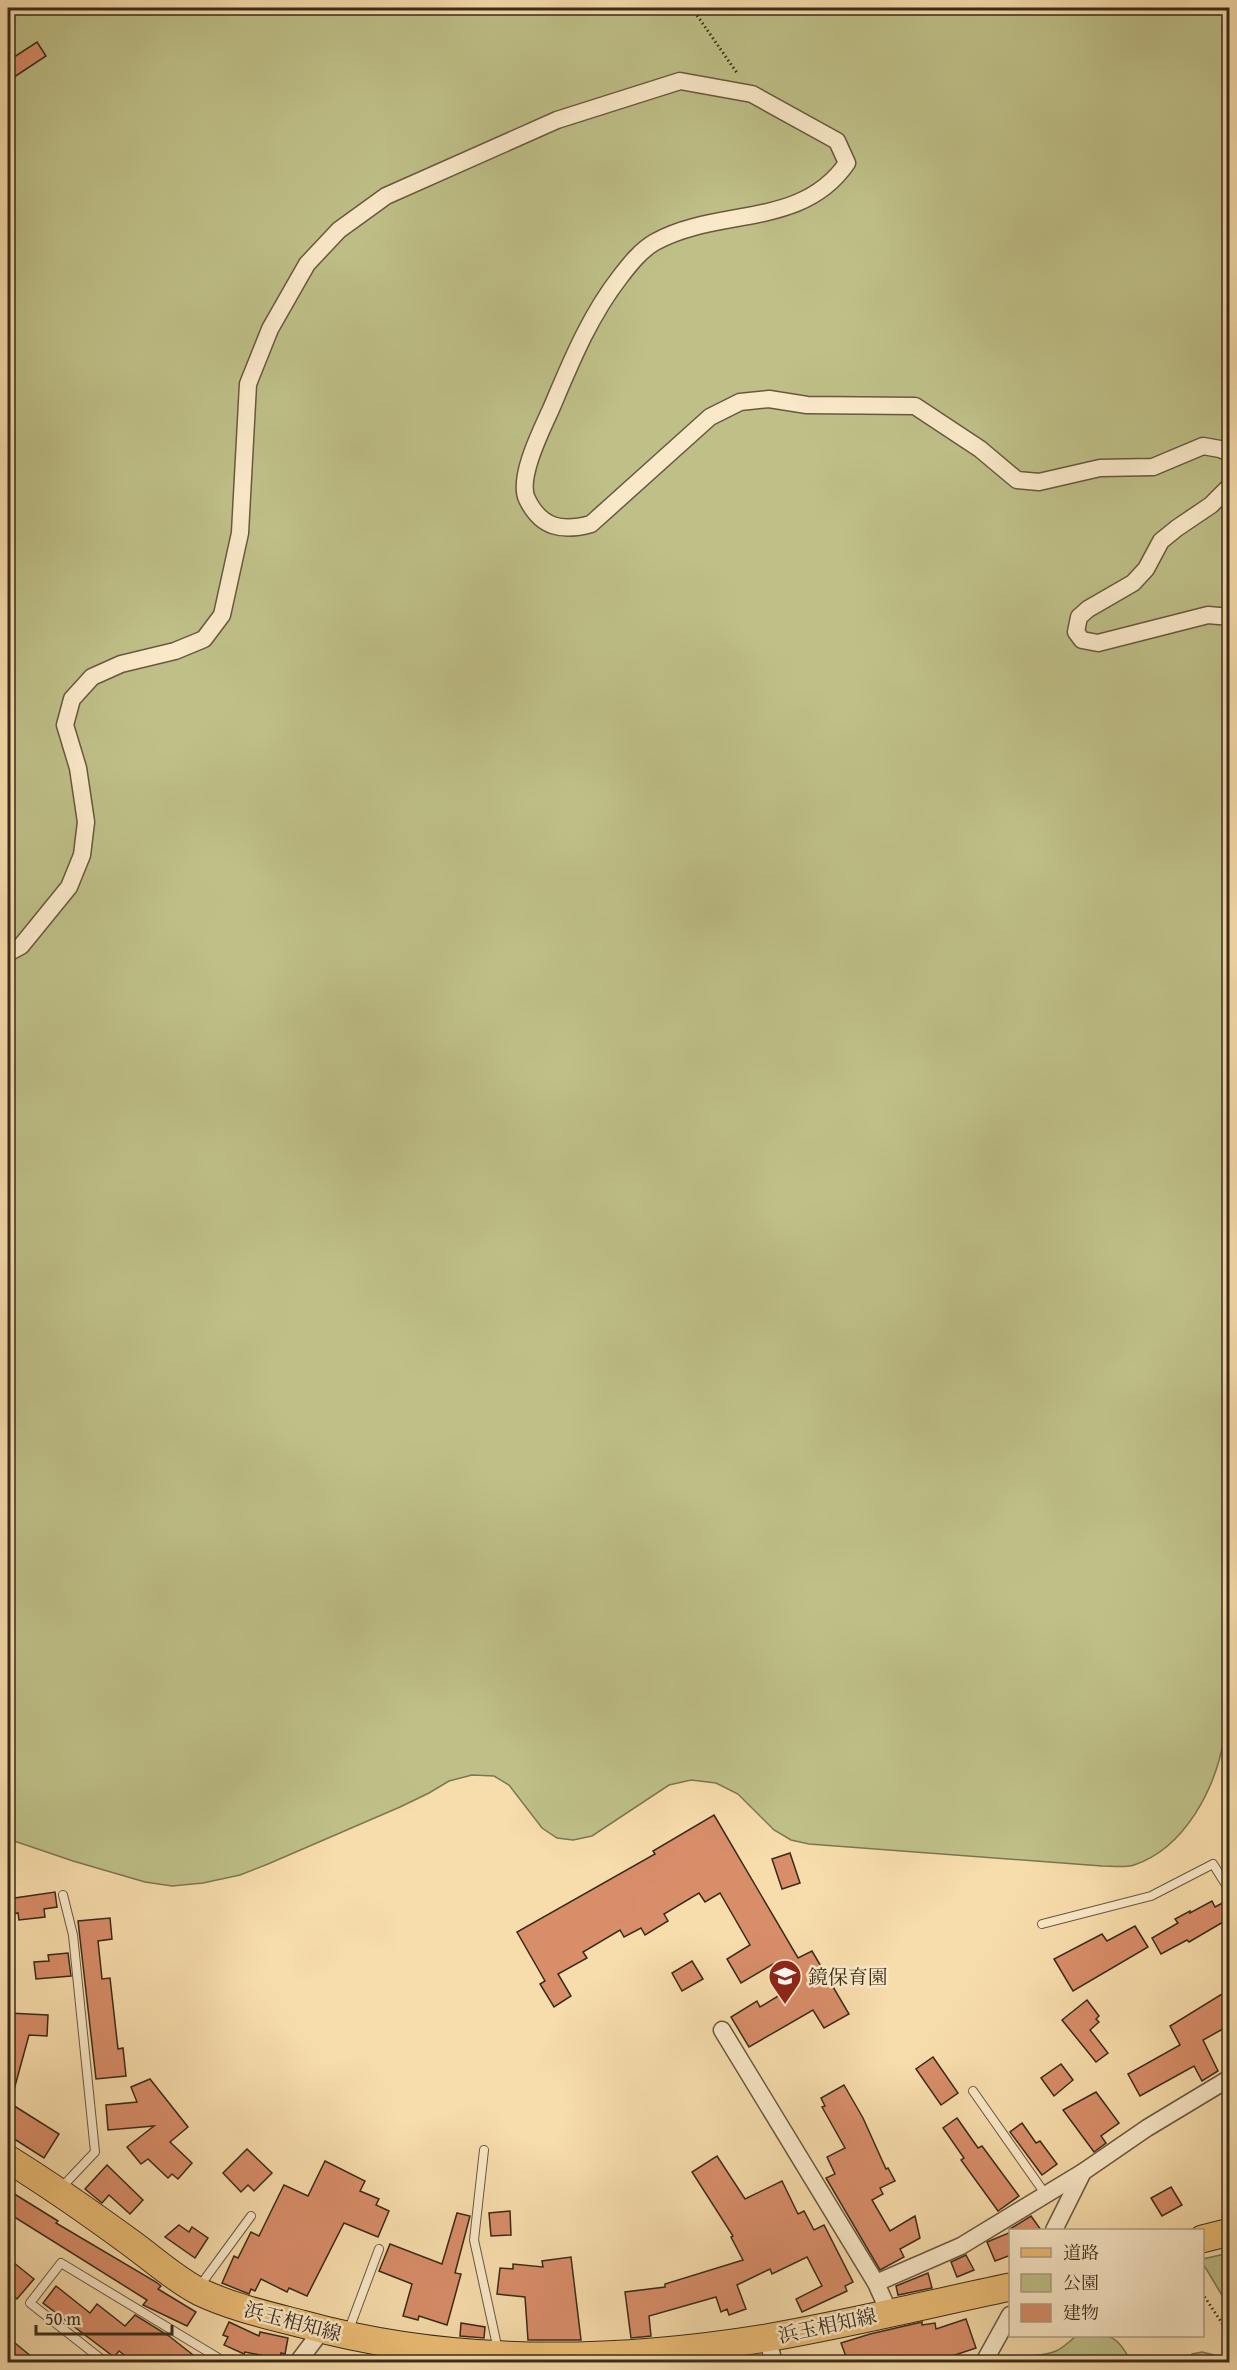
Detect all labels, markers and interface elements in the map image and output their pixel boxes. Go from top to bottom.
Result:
school or university icon: 鏡保育園 [767,1958,803,2005]
place label: 鏡保育園 [808,1962,888,1991]
legend [1009,2229,1204,2337]
text: 道路 [1063,2239,1099,2266]
text: 公園 [1063,2269,1099,2296]
street label: 浜玉相知線 [241,2294,345,2348]
scale bar [36,2298,172,2336]
text: 建物 [1063,2299,1099,2326]
street label: 浜玉相知線 [775,2300,879,2350]
text: 50 m [45,2305,81,2332]

